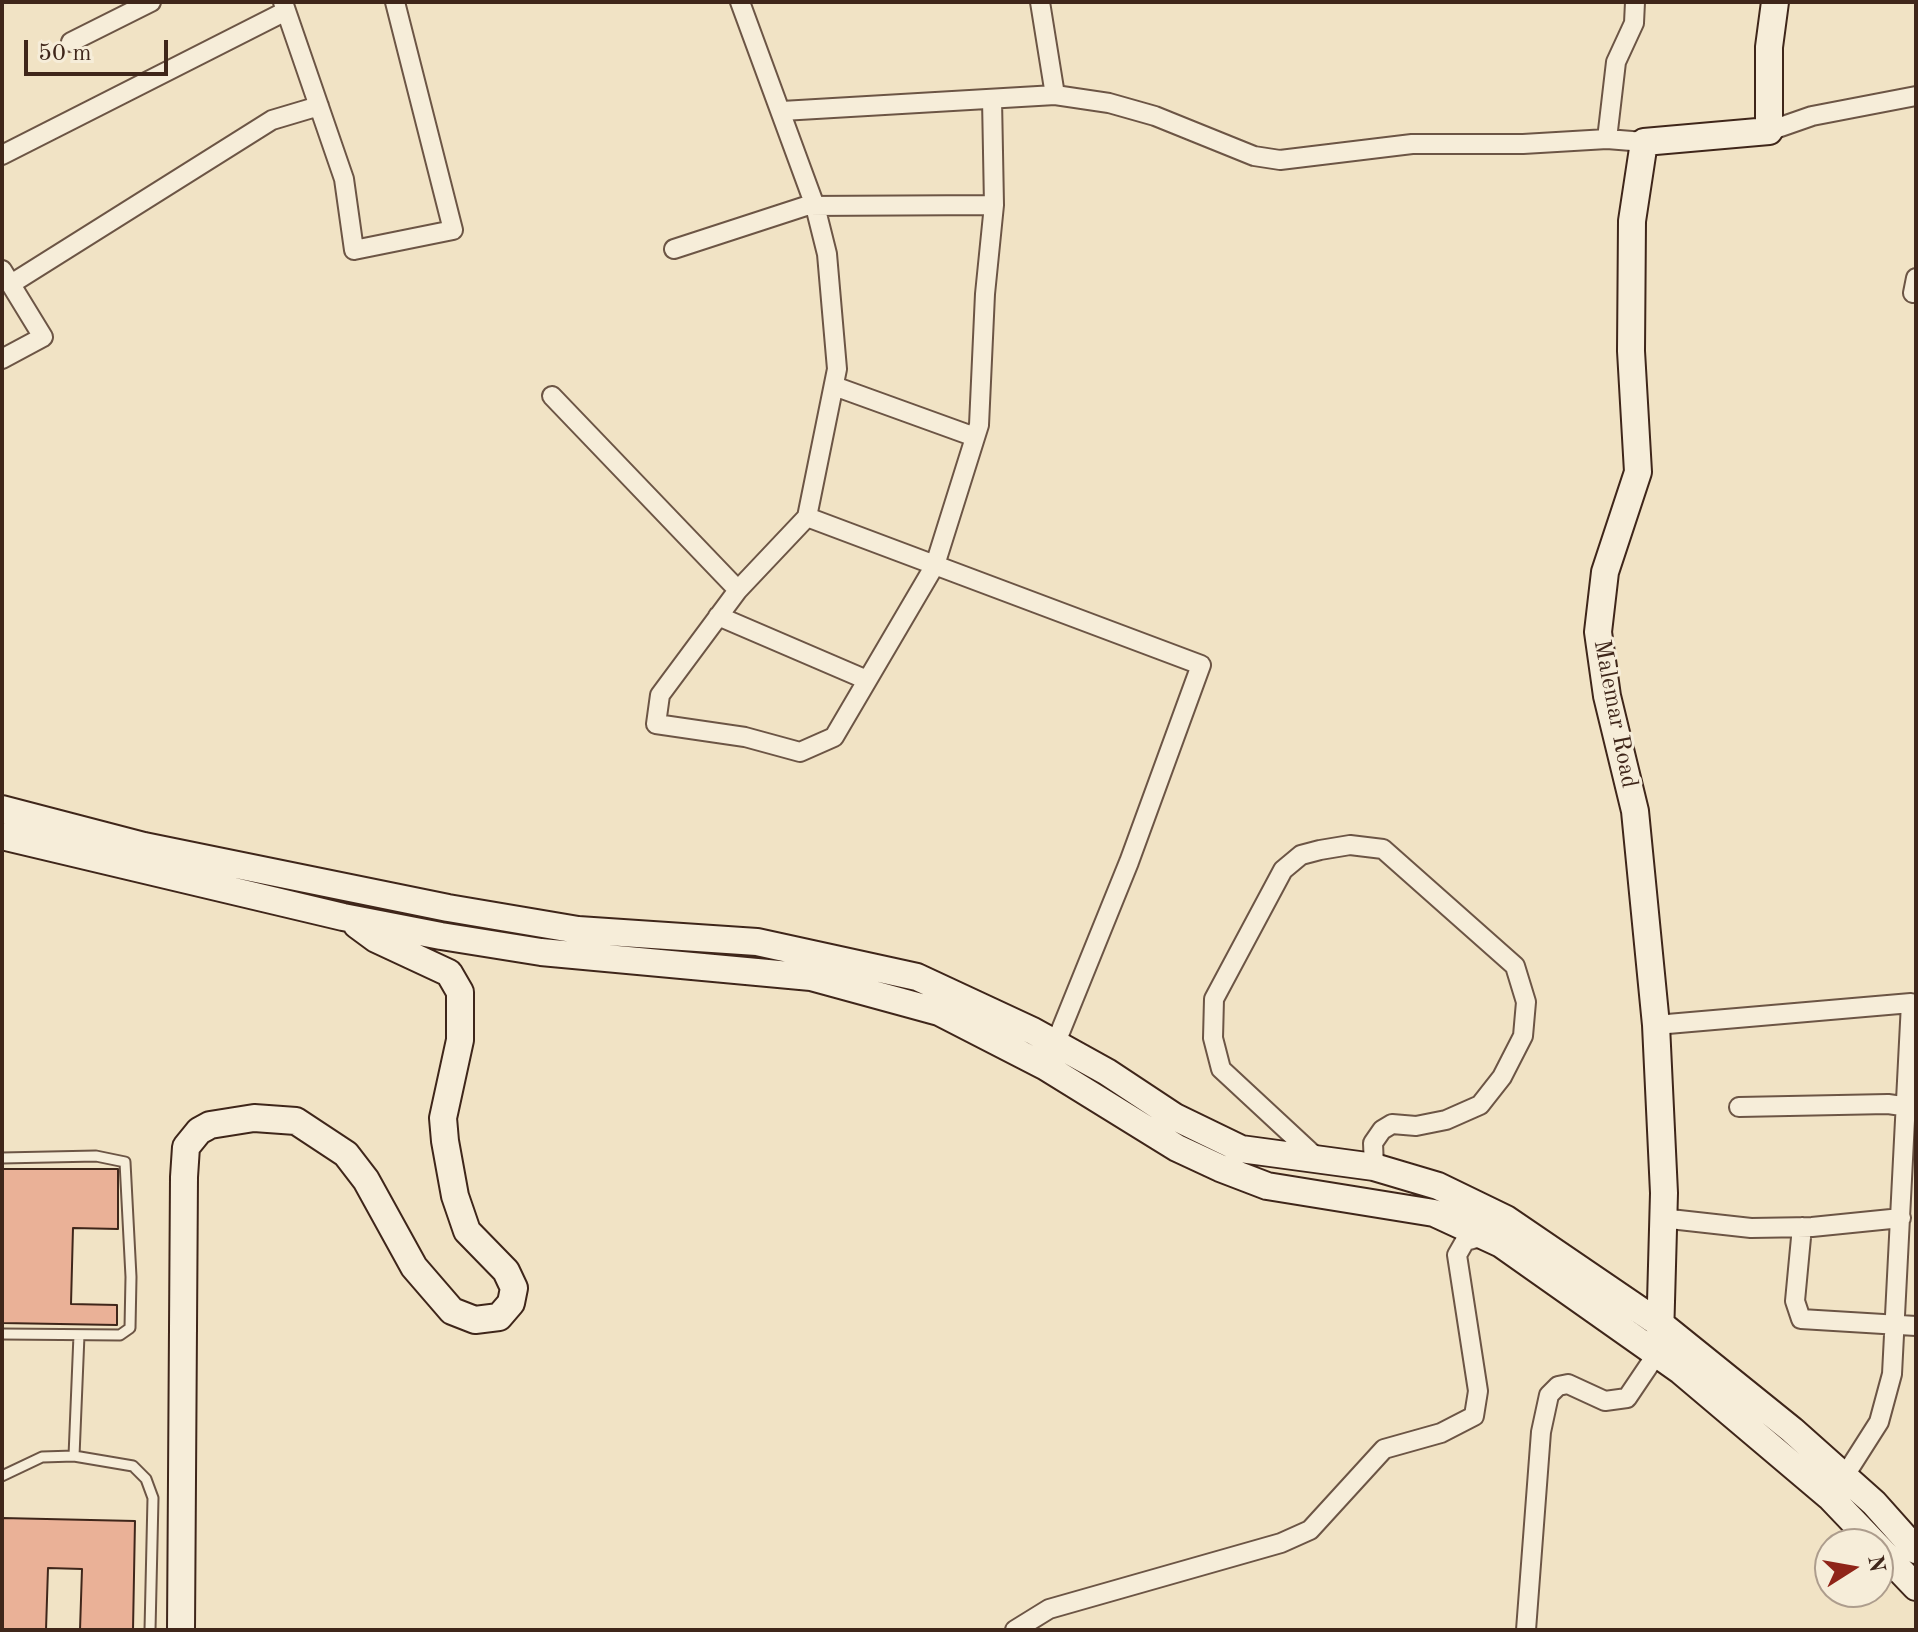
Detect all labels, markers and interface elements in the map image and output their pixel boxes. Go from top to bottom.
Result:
scale bar [28,24,172,74]
text: 50 m [38,42,92,66]
street label: Malemar Road [1587,637,1643,791]
north arrow [1814,1528,1894,1608]
text: N [1863,1553,1888,1574]

